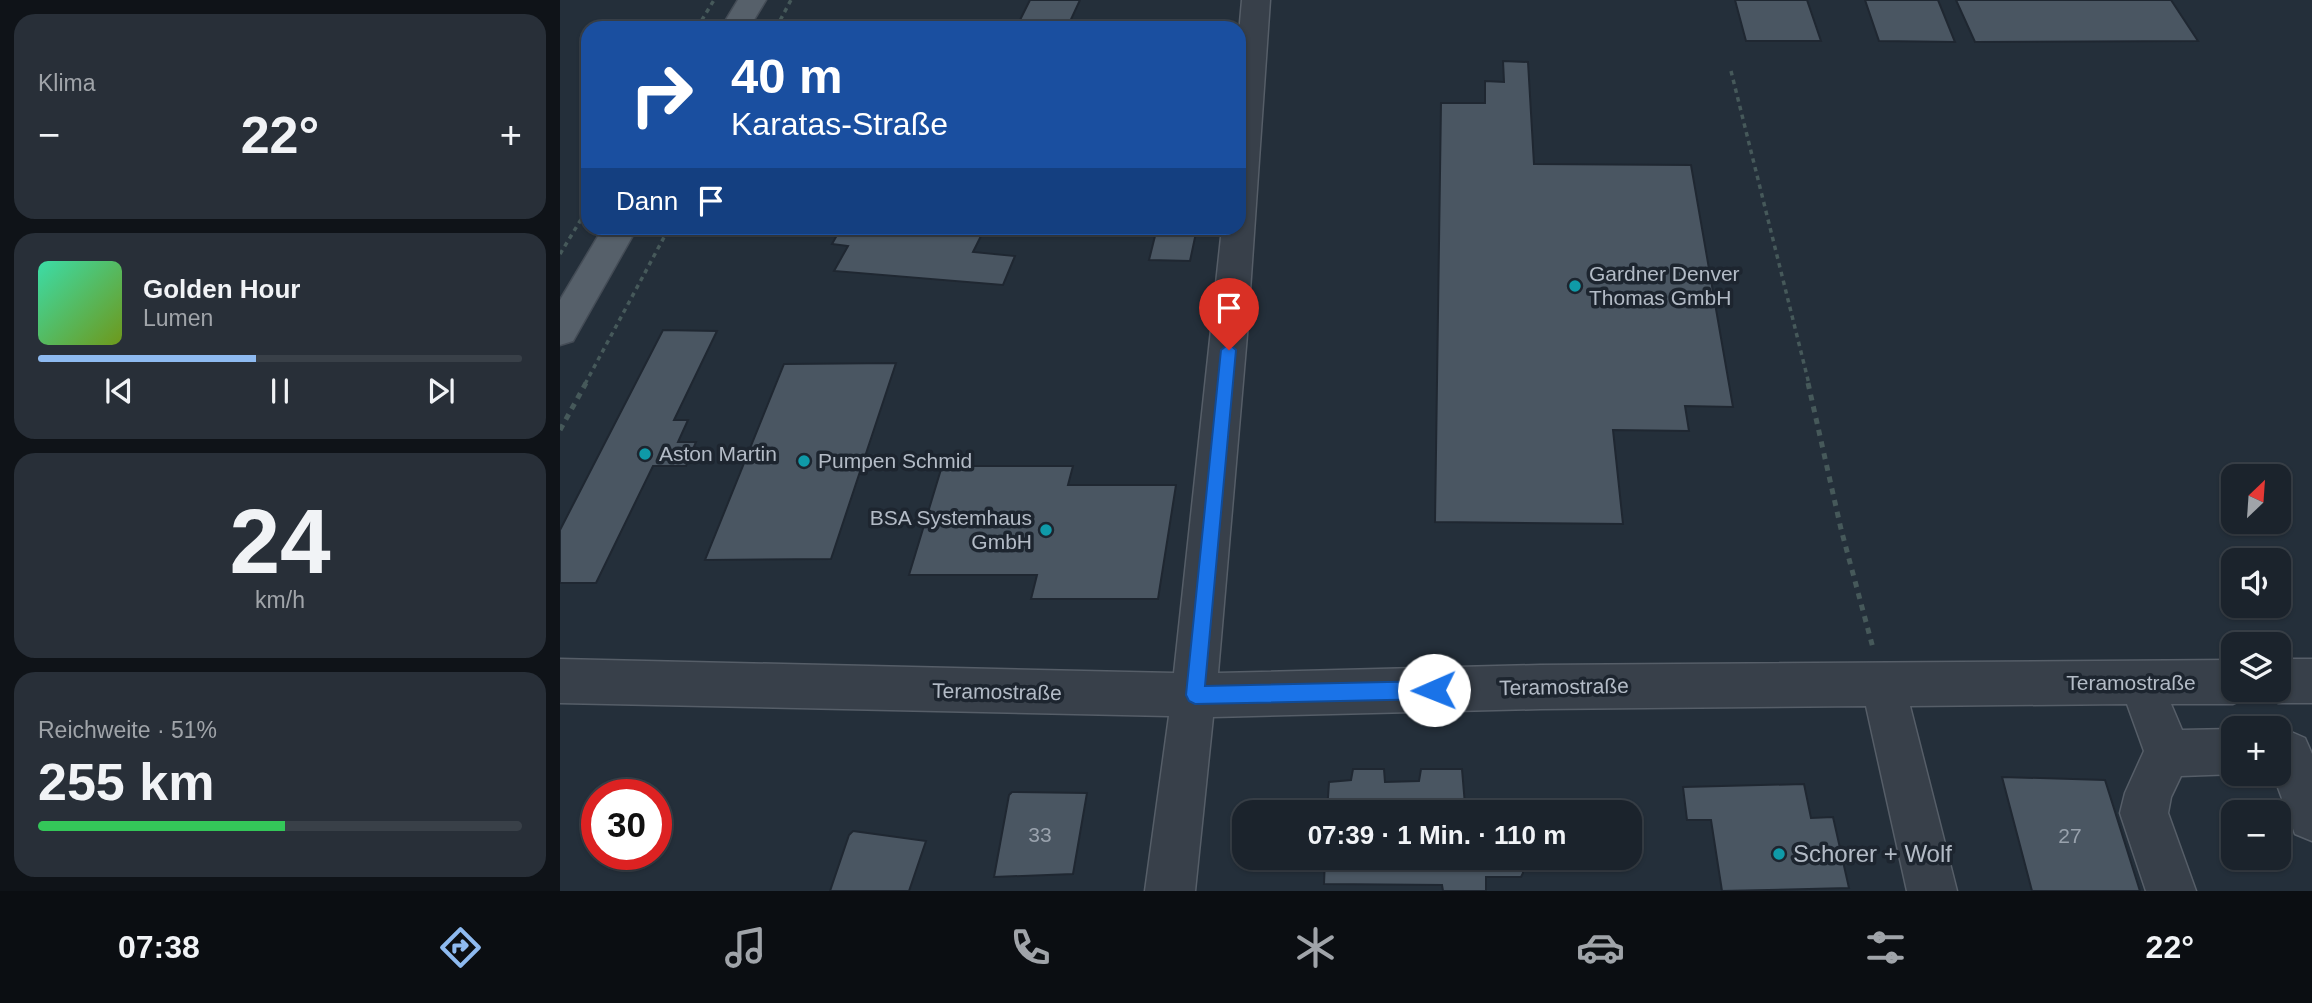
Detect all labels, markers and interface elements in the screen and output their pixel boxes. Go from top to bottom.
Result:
icon: right [616,49,707,140]
text: 40 m [731,49,843,103]
text: Klima [38,70,96,96]
text: 22° [241,106,319,164]
text: Karatas-Straße [731,106,948,142]
text: − [38,114,60,156]
text: + [500,114,522,156]
icon: arrive [692,182,730,220]
text: Dann [616,186,678,216]
place label: Gardner Denver Thomas GmbH [1589,262,1740,309]
text: Golden Hour [143,274,300,304]
pin [1199,278,1259,350]
marker: Gardner Denver Thomas GmbH [1567,278,1583,294]
icon: arrive [1210,289,1248,327]
text: Lumen [143,305,213,331]
icon: previous [100,372,138,410]
icon: pause [261,372,299,410]
icon: next [422,372,460,410]
place label: Aston Martin [659,442,777,465]
marker: Aston Martin [637,446,653,462]
place label: Pumpen Schmid [818,449,972,472]
marker: Pumpen Schmid [796,453,812,469]
north arrow [2221,464,2291,534]
map controls [2221,464,2291,870]
text: 24 [229,491,331,592]
place label: BSA Systemhaus GmbH [870,506,1032,553]
marker: BSA Systemhaus GmbH [1038,522,1054,538]
button: sound [2221,548,2291,618]
text: km/h [255,587,305,613]
button: layers [2221,632,2291,702]
position arrow [1397,653,1471,727]
street label: Teramostraße [2066,671,2196,694]
street label: Teramostraße [1499,674,1629,699]
street label: Teramostraße [932,679,1062,704]
button: + [2221,716,2291,786]
text: Reichweite · 51% [38,717,217,743]
text: 255 km [38,753,214,811]
speed limit sign: 30 [581,779,672,870]
button: − [2221,800,2291,870]
text: 07:39 · 1 Min. · 110 m [1308,820,1566,850]
house number: 33 [1028,823,1052,846]
house number: 27 [2058,824,2082,847]
place label: Schorer + Wolf [1793,840,1952,867]
marker: Schorer + Wolf [1771,846,1787,862]
icon: directions [436,923,485,972]
icon: music [721,923,770,972]
icon: phone [1006,923,1055,972]
icon: climate [1291,923,1340,972]
icon: car [1576,923,1625,972]
icon: filters [1861,923,1910,972]
text: 07:38 [118,929,200,965]
text: 22° [2146,929,2194,965]

